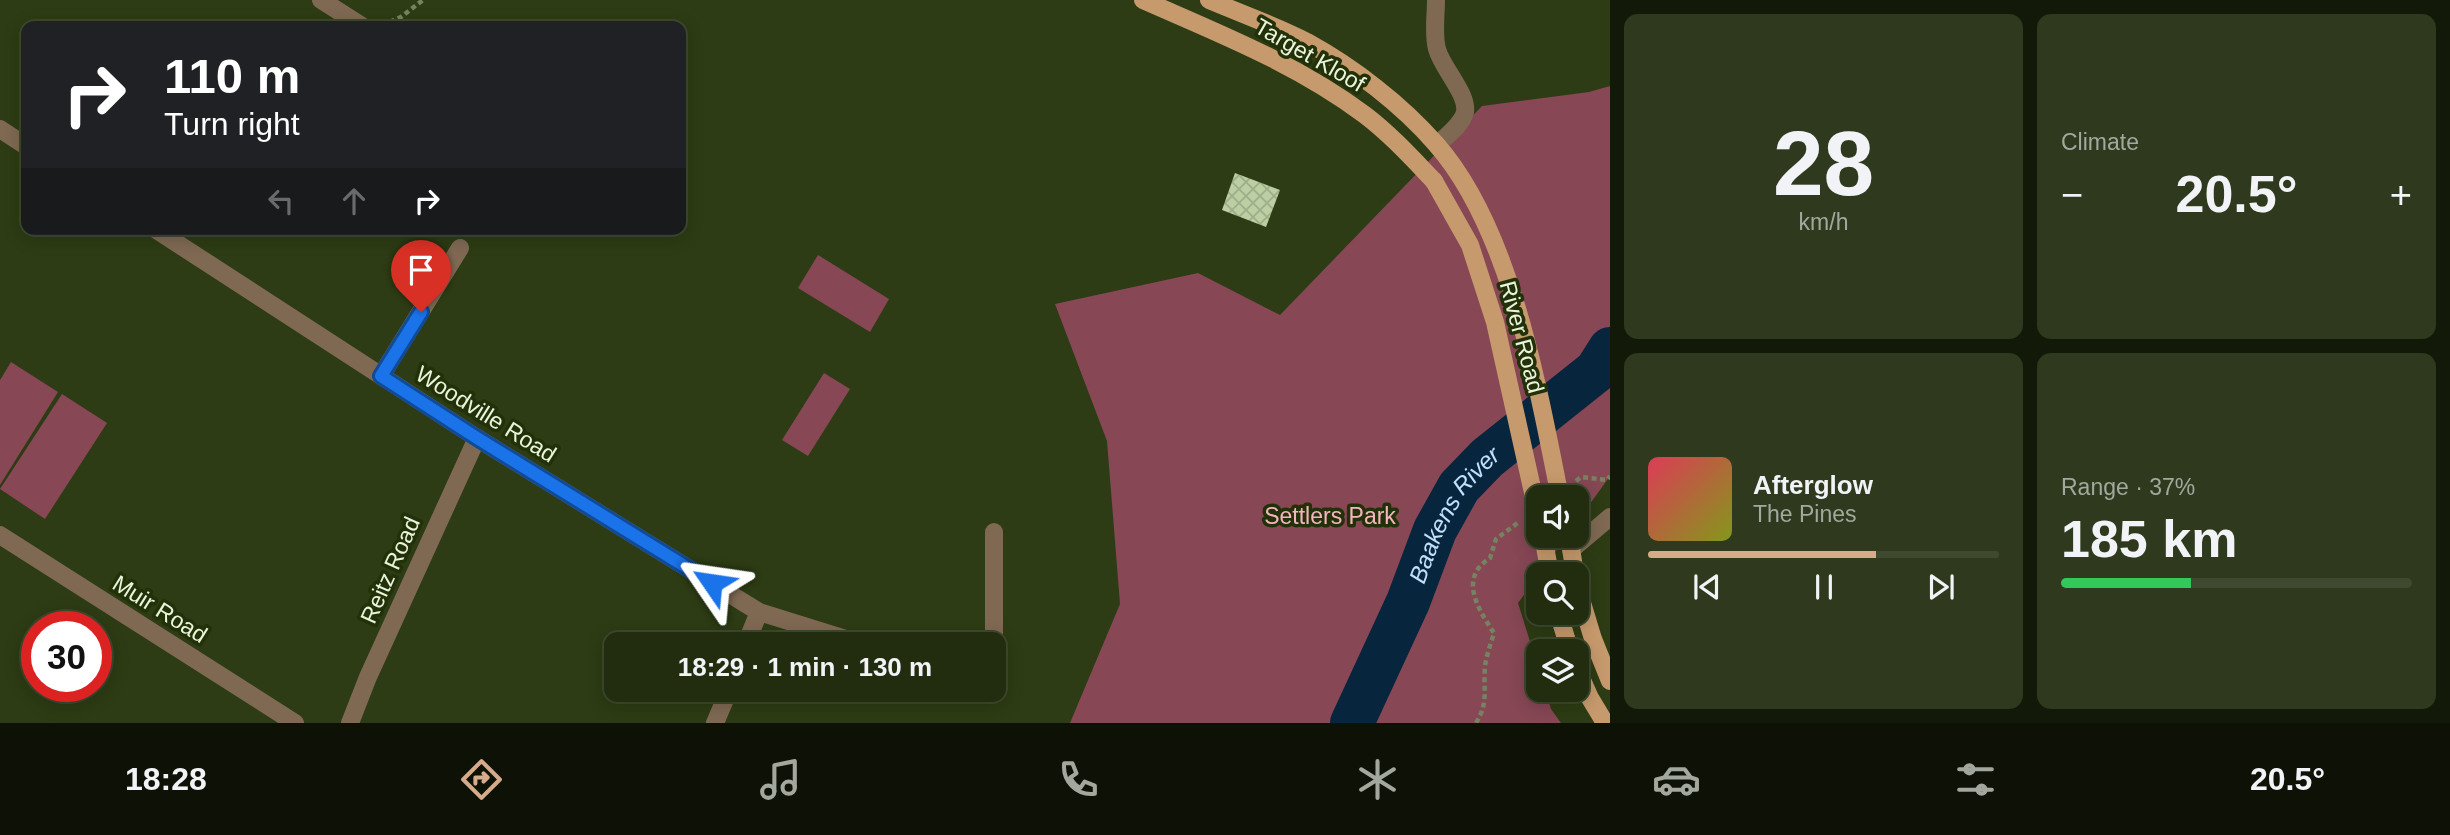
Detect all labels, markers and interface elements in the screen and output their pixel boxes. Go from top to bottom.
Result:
street label: Target Kloof [1250,13,1370,97]
icon: right [49,49,140,140]
text: 110 m [164,49,300,103]
text: Turn right [164,106,300,142]
text: 28 [1773,113,1874,214]
text: Climate [2061,129,2139,155]
text: 20.5° [2175,165,2298,223]
text: − [2061,174,2083,216]
text: + [2390,174,2412,216]
icon: left [262,182,300,220]
icon: ahead [335,182,373,220]
icon: right [408,182,446,220]
text: km/h [1799,209,1848,235]
pin [391,240,451,312]
icon: arrive [402,251,440,289]
street label: River Road [1495,278,1549,396]
street label: Woodville Road [411,360,561,468]
water label: Baakens River [1403,440,1505,587]
text: Afterglow [1753,470,1873,500]
text: Range · 37% [2061,474,2195,500]
map controls [1526,485,1589,702]
button: sound [1526,485,1589,548]
text: The Pines [1753,501,1857,527]
park label: Settlers Park [1264,503,1396,529]
text: 185 km [2061,510,2237,568]
street label: Reitz Road [355,513,425,627]
position arrow [675,546,749,620]
button: search [1526,562,1589,625]
icon: previous [1688,568,1726,606]
icon: pause [1805,568,1843,606]
icon: next [1922,568,1960,606]
street label: Muir Road [108,570,212,648]
speed limit sign: 30 [21,611,112,702]
button: layers [1526,639,1589,702]
text: 18:29 · 1 min · 130 m [678,652,932,682]
icon: directions [457,755,506,804]
icon: music [756,755,805,804]
icon: phone [1054,755,1103,804]
icon: climate [1353,755,1402,804]
icon: car [1652,755,1701,804]
icon: filters [1951,755,2000,804]
text: 18:28 [125,761,207,797]
text: 20.5° [2250,761,2325,797]

